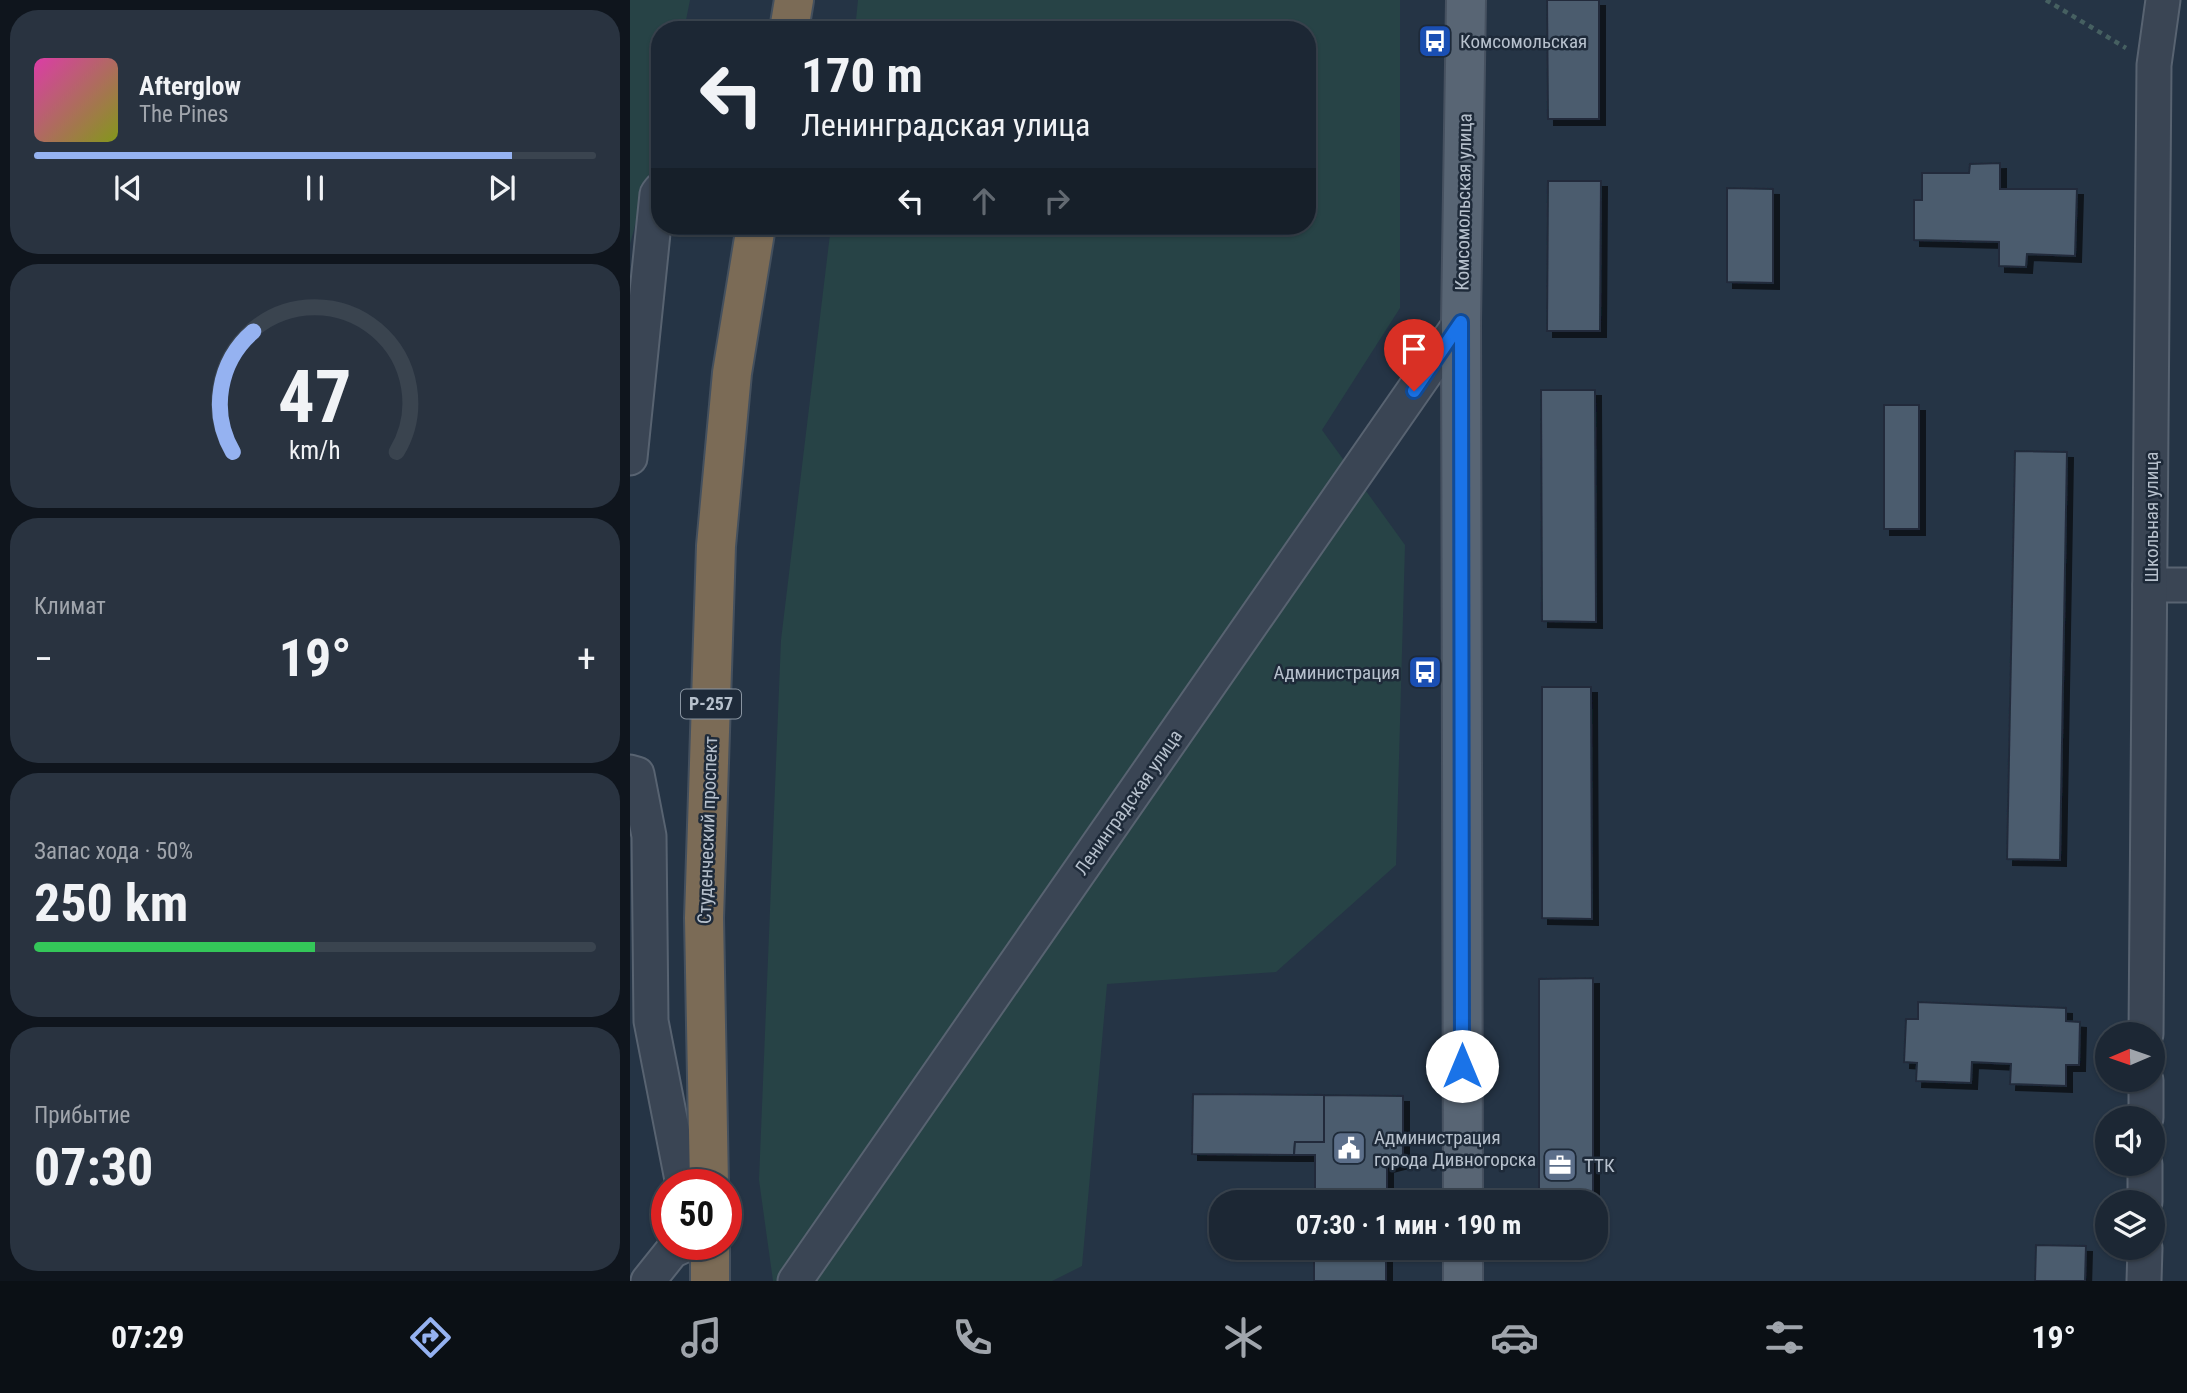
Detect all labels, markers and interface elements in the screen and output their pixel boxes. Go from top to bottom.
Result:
bus stop icon: Комсомольская [1416,22,1454,60]
place label: Комсомольская [1460,30,1587,53]
text: 170 m [801,47,923,104]
icon: left [686,49,777,140]
text: Afterglow [139,71,241,101]
text: The Pines [139,101,229,128]
text: Ленинградская улица [801,106,1090,144]
street label: Комсомольская улица [1450,113,1477,291]
icon: previous [109,169,147,207]
icon: pause [296,169,334,207]
icon: next [483,169,521,207]
icon: left [892,182,930,220]
icon: ahead [965,182,1003,220]
icon: right [1038,182,1076,220]
pin [1384,319,1444,391]
icon: arrive [1395,330,1433,368]
text: 47 [278,355,352,441]
text: km/h [289,436,341,465]
street label: Школьная улица [2140,452,2163,582]
text: Климат [34,593,106,620]
text: 19° [279,628,351,689]
text: − [34,637,53,681]
text: + [577,637,596,681]
bus stop icon: Администрация [1406,653,1444,691]
place label: Администрация [1273,661,1400,684]
road number: Р-257 [681,690,741,718]
street label: Ленинградская улица [1070,725,1187,879]
street label: Студенческий проспект [693,736,722,924]
text: Запас хода · 50% [34,838,193,865]
text: 250 km [34,873,188,934]
north arrow [2095,1022,2165,1092]
map controls [2095,1022,2165,1260]
position arrow [1425,1029,1499,1103]
text: Прибытие [34,1102,130,1129]
button: sound [2095,1106,2165,1176]
place label: Администрация города Дивногорска [1374,1126,1536,1171]
public building icon: Администрация города Дивногорска [1330,1129,1368,1167]
text: 07:30 [34,1137,153,1198]
office icon: ТТК [1541,1146,1579,1184]
place label: ТТК [1584,1154,1615,1177]
speed limit sign: 50 [651,1169,742,1260]
button: layers [2095,1190,2165,1260]
text: 07:30 · 1 мин · 190 m [1296,1210,1521,1240]
icon: directions [406,1313,455,1362]
icon: music [677,1313,726,1362]
icon: phone [948,1313,997,1362]
icon: climate [1219,1313,1268,1362]
icon: car [1490,1313,1539,1362]
icon: filters [1760,1313,1809,1362]
text: 07:29 [111,1318,184,1356]
text: 19° [2031,1318,2076,1356]

